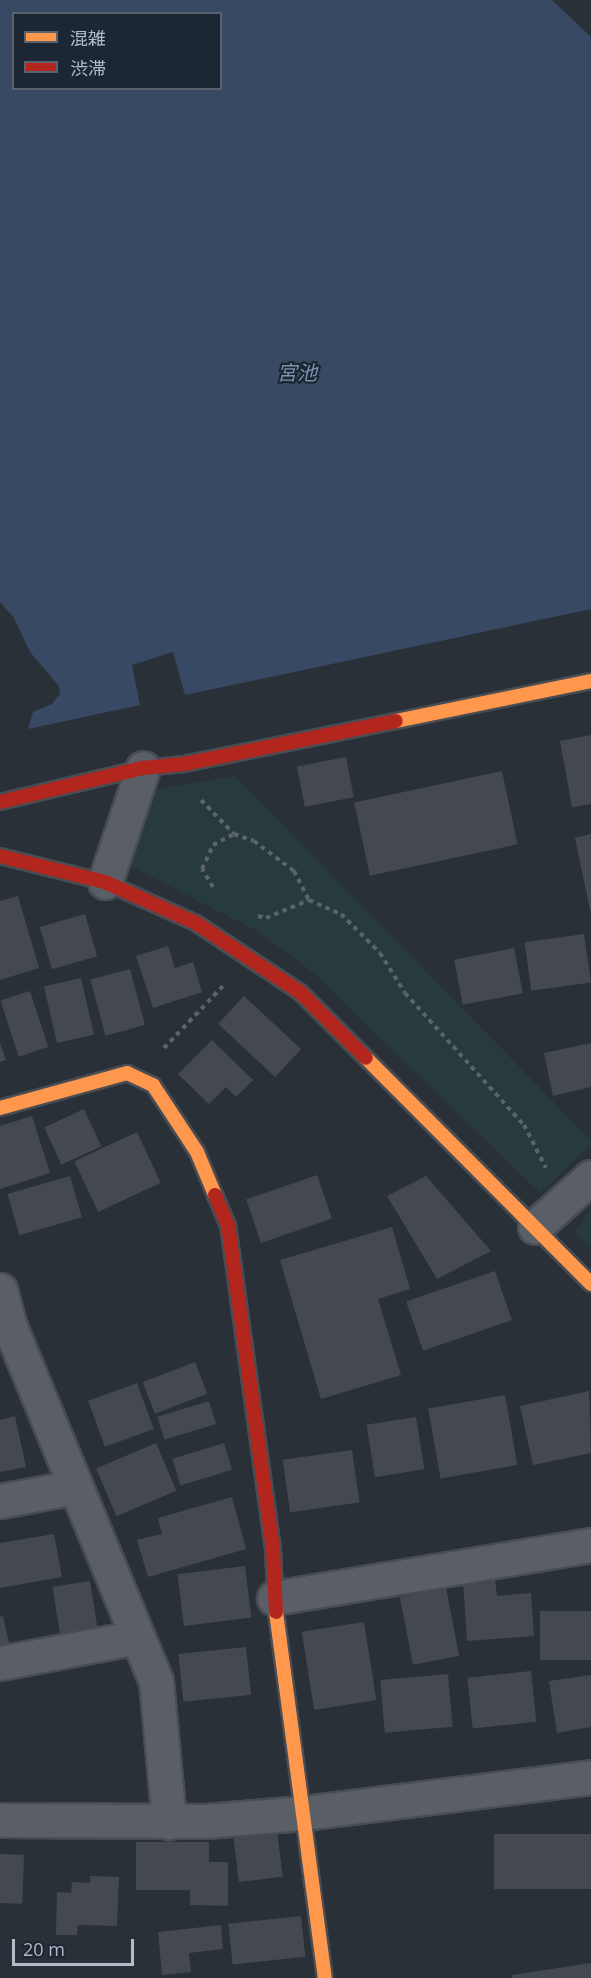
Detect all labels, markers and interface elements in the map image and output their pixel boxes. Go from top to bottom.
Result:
legend [12,12,222,90]
text: 混雑 [70,26,106,50]
text: 渋滞 [70,56,106,80]
water label: 宮池 [277,360,317,384]
scale bar [15,1927,136,1965]
text: 20 m [23,1937,65,1961]

